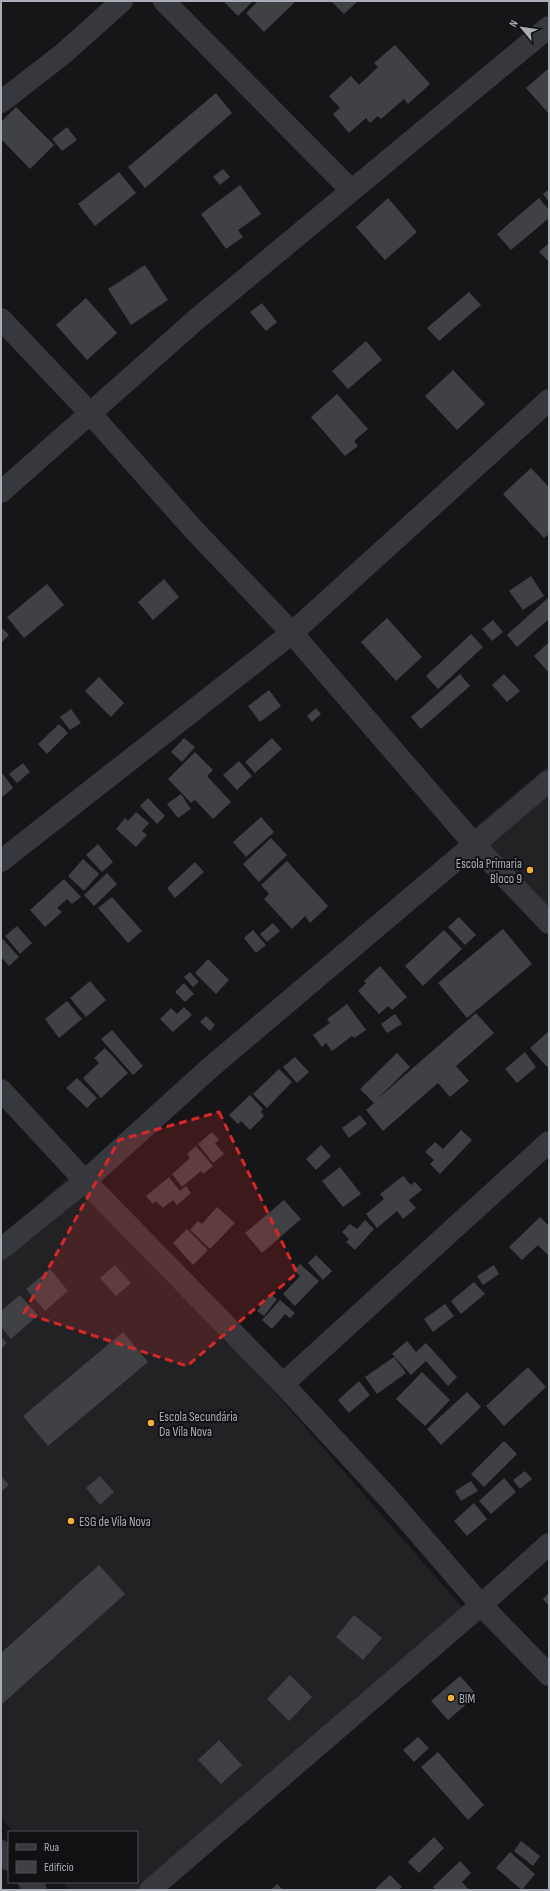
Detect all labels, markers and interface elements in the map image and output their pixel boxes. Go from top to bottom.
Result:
north arrow [502,8,542,48]
text: N [507,18,521,29]
place label: Escola Primaria Bloco 9 [456,856,522,887]
marker: Escola Primaria Bloco 9 [525,865,535,875]
place label: Escola Secundária Da Vila Nova [159,1409,238,1440]
marker: Escola Secundária Da Vila Nova [146,1418,156,1428]
place label: ESG de Vila Nova [79,1514,151,1530]
marker: ESG de Vila Nova [66,1516,76,1526]
place label: BIM [459,1691,475,1707]
marker: BIM [446,1693,456,1703]
legend [8,1831,138,1883]
text: Rua [44,1840,60,1855]
text: Edifício [44,1860,74,1875]

